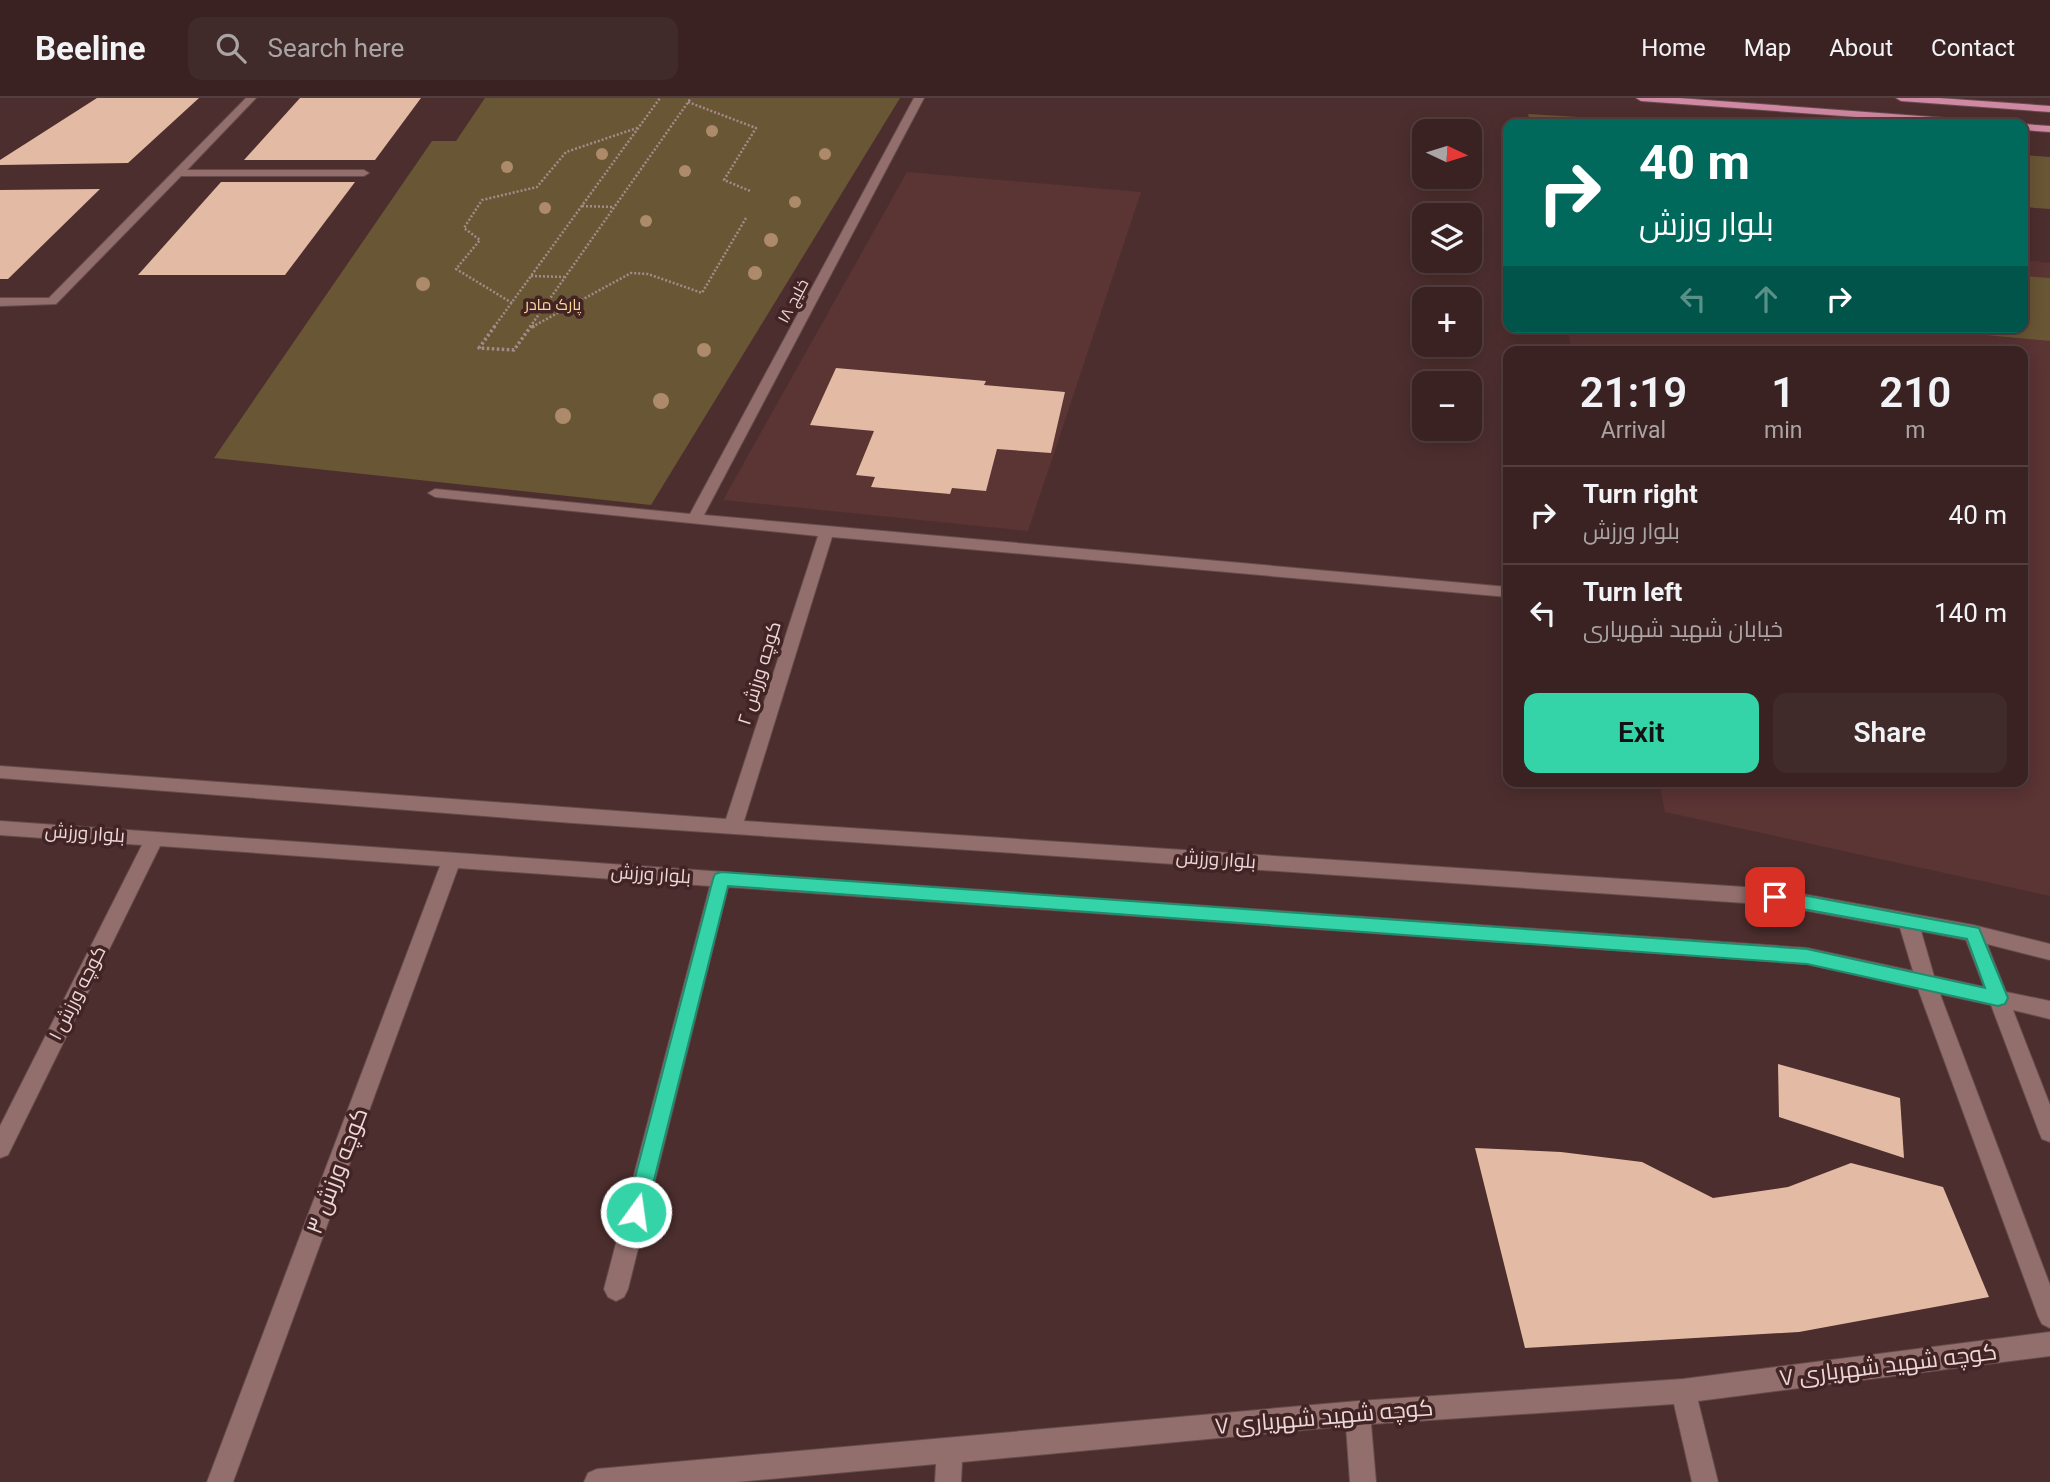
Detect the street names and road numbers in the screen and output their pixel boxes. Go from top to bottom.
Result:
street label: خلیج ۱۸ [773,276,814,327]
street label: کوچه ورزش ۲ [732,618,787,728]
street label: بلوار ورزش [44,819,126,847]
street label: بلوار ورزش [1175,845,1257,873]
street label: بلوار ورزش [610,860,692,888]
street label: کوچه ورزش ۱ [43,942,112,1045]
street label: کوچه ورزش ۳ [301,1104,374,1238]
street label: کوچه شهید شهریاری ۷ [1778,1338,1999,1393]
street label: کوچه شهید شهریاری ۷ [1214,1394,1434,1441]

